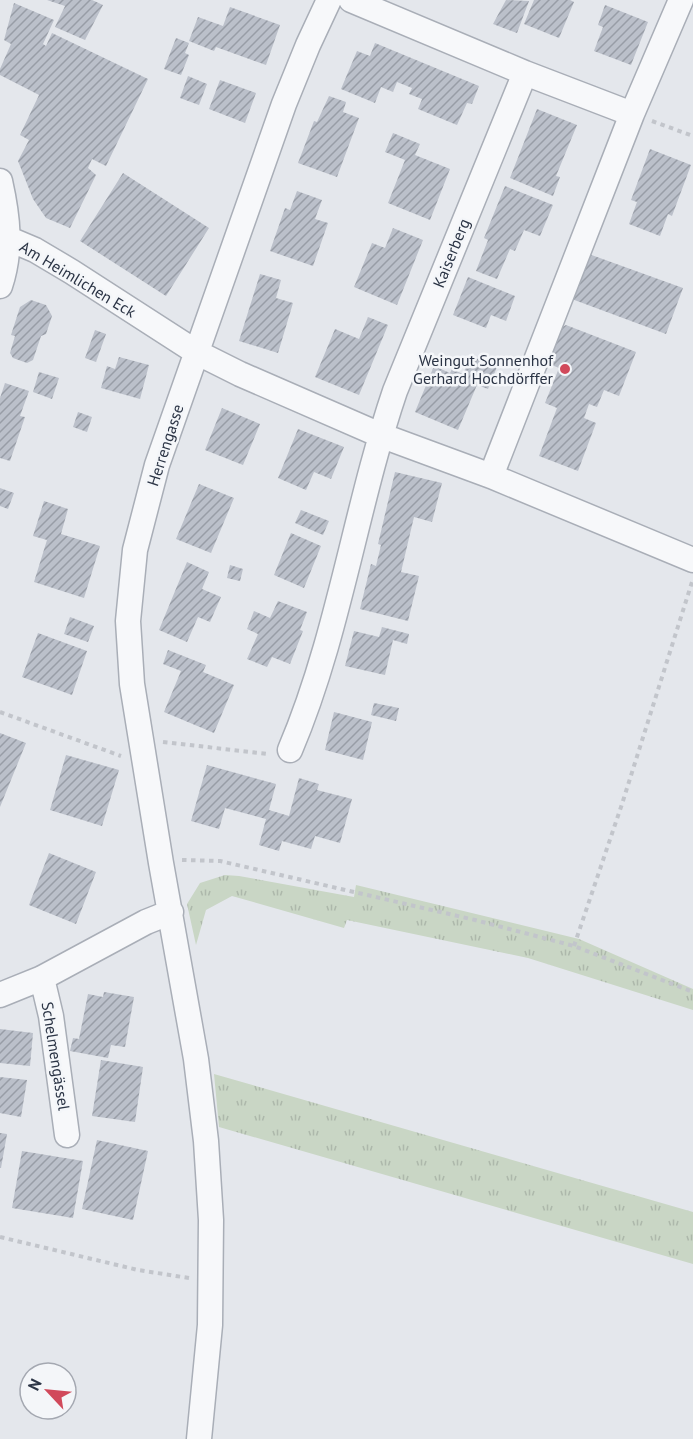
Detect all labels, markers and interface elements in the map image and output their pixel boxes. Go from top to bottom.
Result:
street label: Kaiserberg [428,216,474,290]
street label: Am Heimlichen Eck [16,236,140,322]
place label: Weingut Sonnenhof Gerhard Hochdörffer [413,350,554,388]
marker: Weingut Sonnenhof Gerhard Hochdörffer [558,362,572,376]
street label: Herrengasse [142,402,188,488]
street label: Schelmengässel [38,1000,75,1112]
north arrow [18,1361,78,1421]
text: N [23,1375,46,1394]

